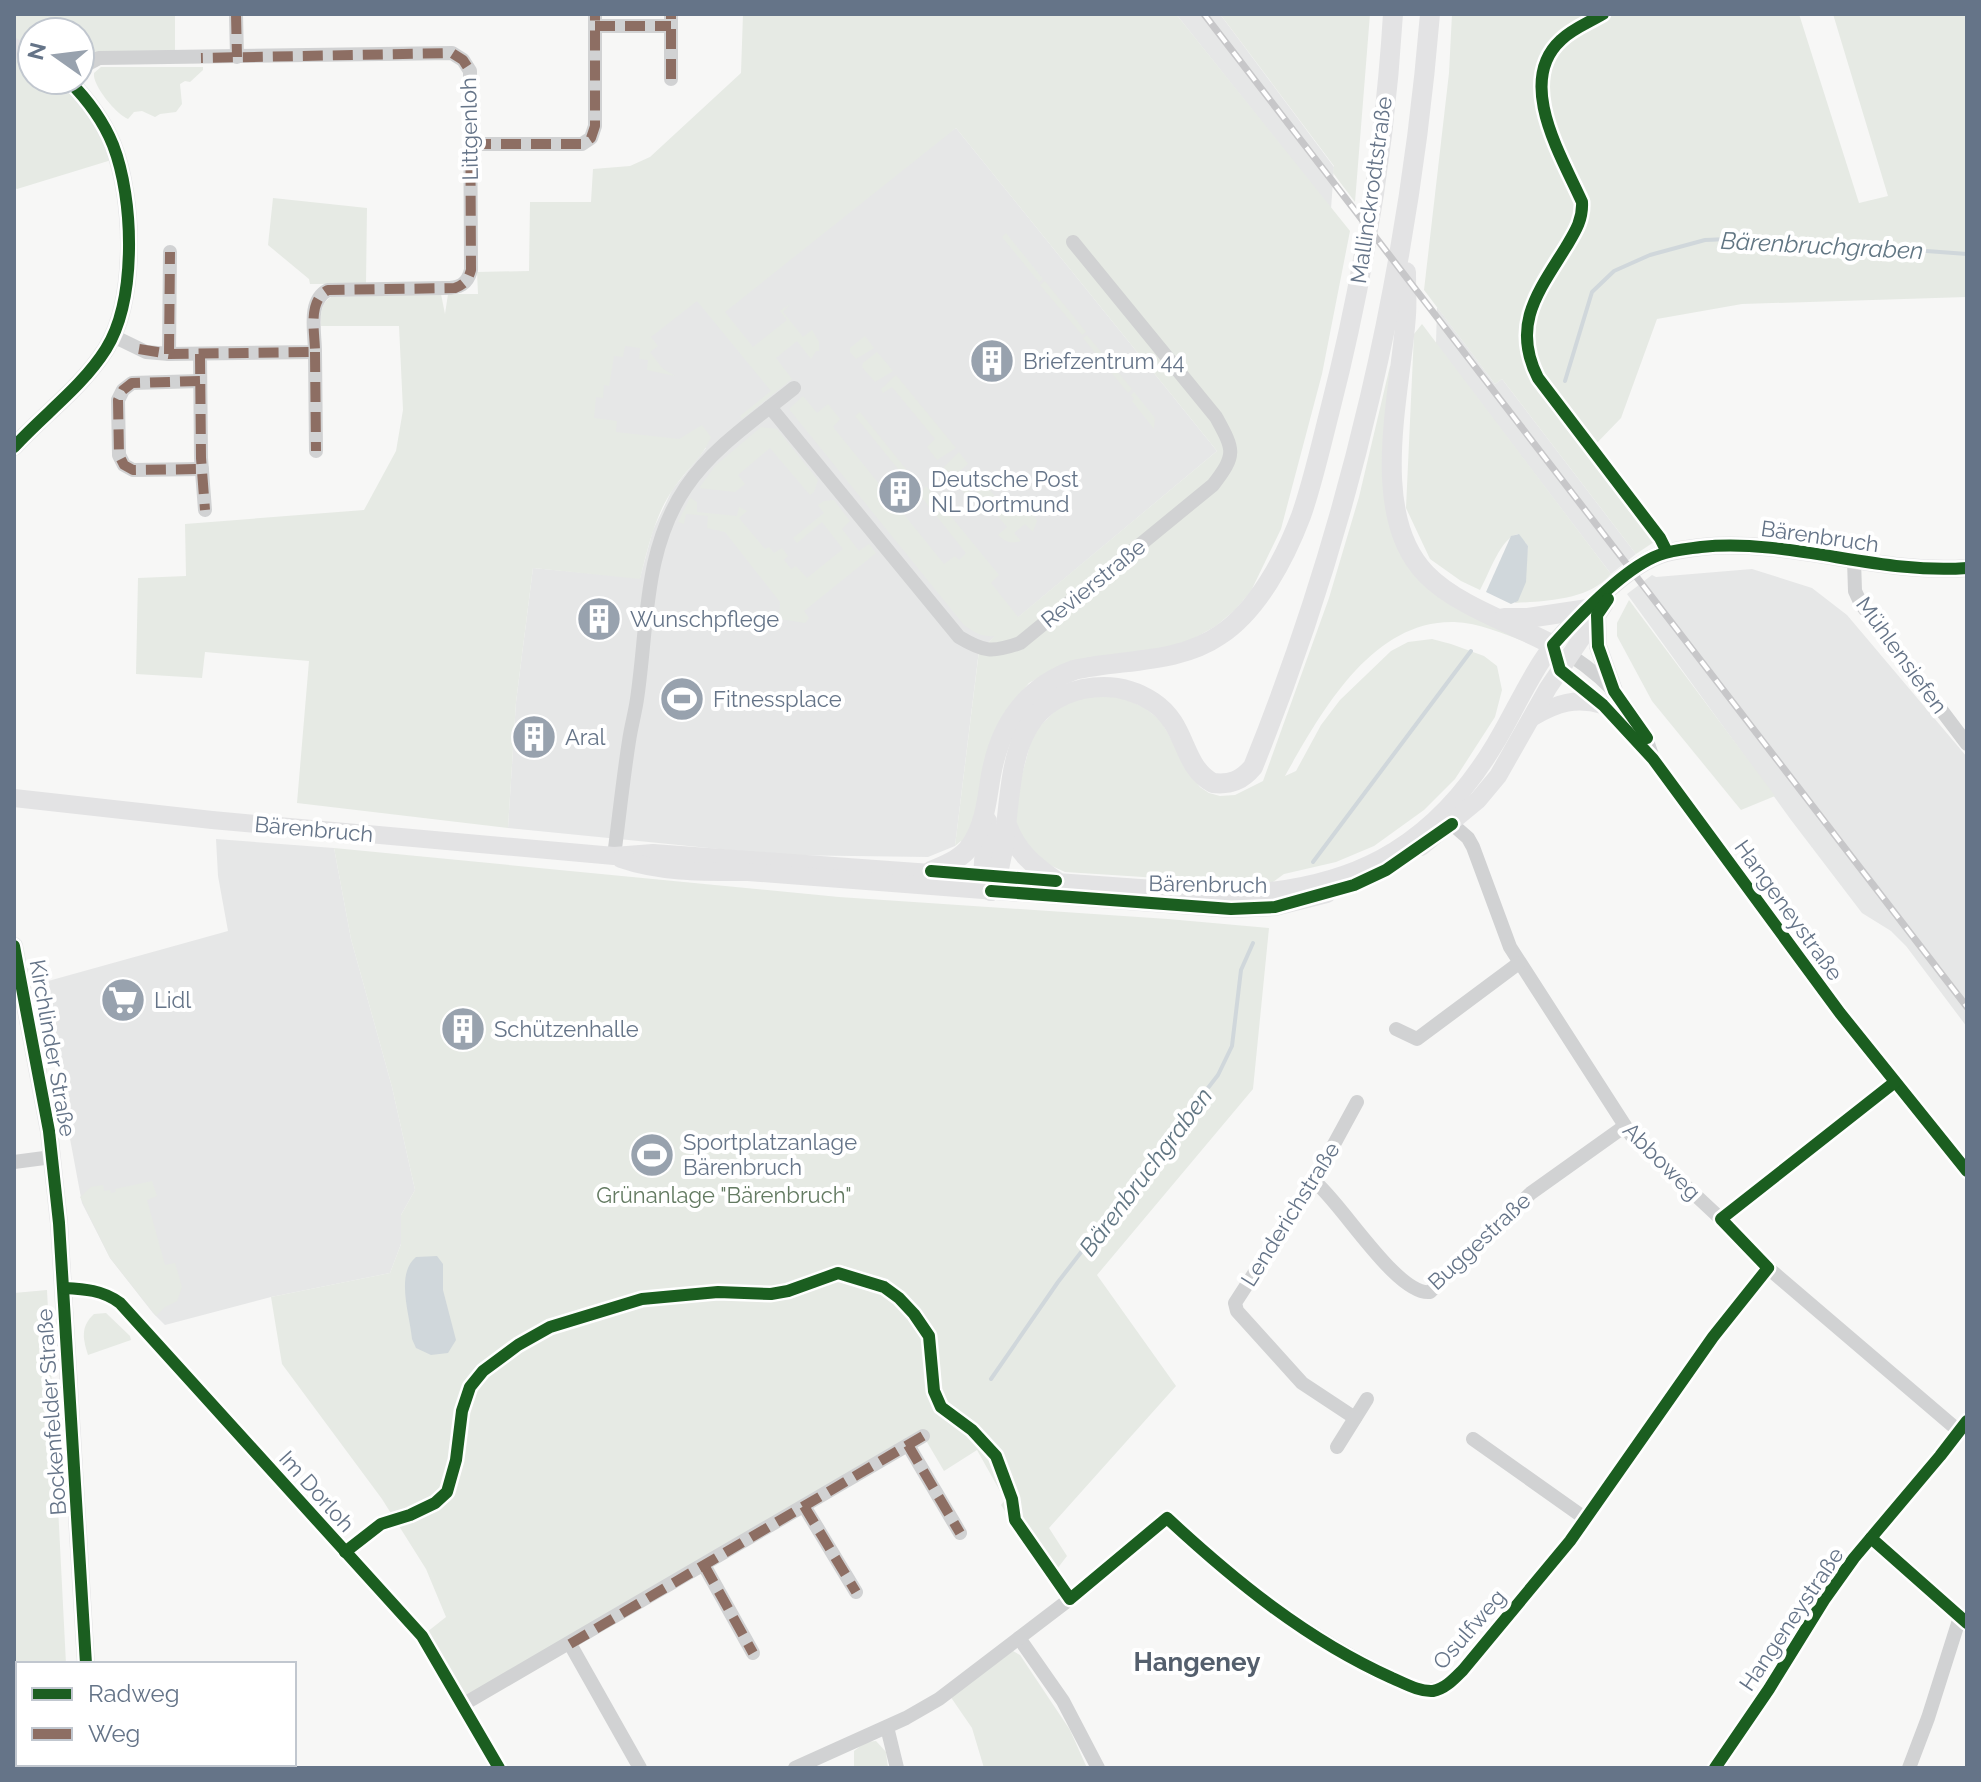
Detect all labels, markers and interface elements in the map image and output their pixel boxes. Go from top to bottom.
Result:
north arrow [16,16,96,96]
text: N [22,40,51,62]
street label: Littgenloh [455,77,483,181]
street label: Mallinckrodtstraße [1345,95,1397,285]
water label: Bärenbruchgraben [1720,226,1924,265]
building icon: Briefzentrum 44 [968,337,1016,385]
place label: Briefzentrum 44 [1023,348,1184,374]
place label: Deutsche Post NL Dortmund [931,466,1079,517]
building icon: Deutsche Post NL Dortmund [876,468,924,516]
street label: Bärenbruch [1759,515,1881,557]
street label: Revierstraße [1036,533,1150,633]
street label: Mühlensiefen [1851,592,1953,718]
building icon: Wunschpflege [575,595,623,643]
place label: Wunschpflege [630,606,779,632]
sports icon: Fitnessplace [658,675,706,723]
place label: Fitnessplace [713,686,842,712]
building icon: Aral [510,713,558,761]
place label: Aral [565,724,606,750]
street label: Bärenbruch [254,811,374,847]
street label: Hangeneystraße [1729,835,1849,985]
street label: Bärenbruch [1148,870,1268,898]
street label: Kirchlinder Straße [25,957,81,1139]
supermarket icon: Lidl [99,976,147,1024]
place label: Lidl [154,987,191,1013]
building icon: Schützenhalle [439,1005,487,1053]
place label: Schützenhalle [494,1016,639,1042]
water label: Bärenbruchgraben [1073,1082,1218,1261]
street label: Abboweg [1618,1117,1706,1205]
place label: Sportplatzanlage Bärenbruch [683,1129,857,1180]
sports icon: Sportplatzanlage Bärenbruch [628,1131,676,1179]
street label: Lenderichstraße [1235,1137,1345,1291]
park label: Grünanlage "Bärenbruch" [596,1182,852,1208]
street label: Buggestraße [1422,1187,1536,1295]
street label: Bockenfelder Straße [31,1308,71,1516]
street label: Im Dorloh [274,1445,360,1537]
street label: Hangeneystraße [1733,1542,1849,1696]
street label: Osulfweg [1427,1584,1511,1674]
district label: Hangeney [1133,1647,1261,1677]
legend [16,1662,296,1766]
text: Radweg [88,1679,180,1708]
text: Weg [88,1719,140,1748]

